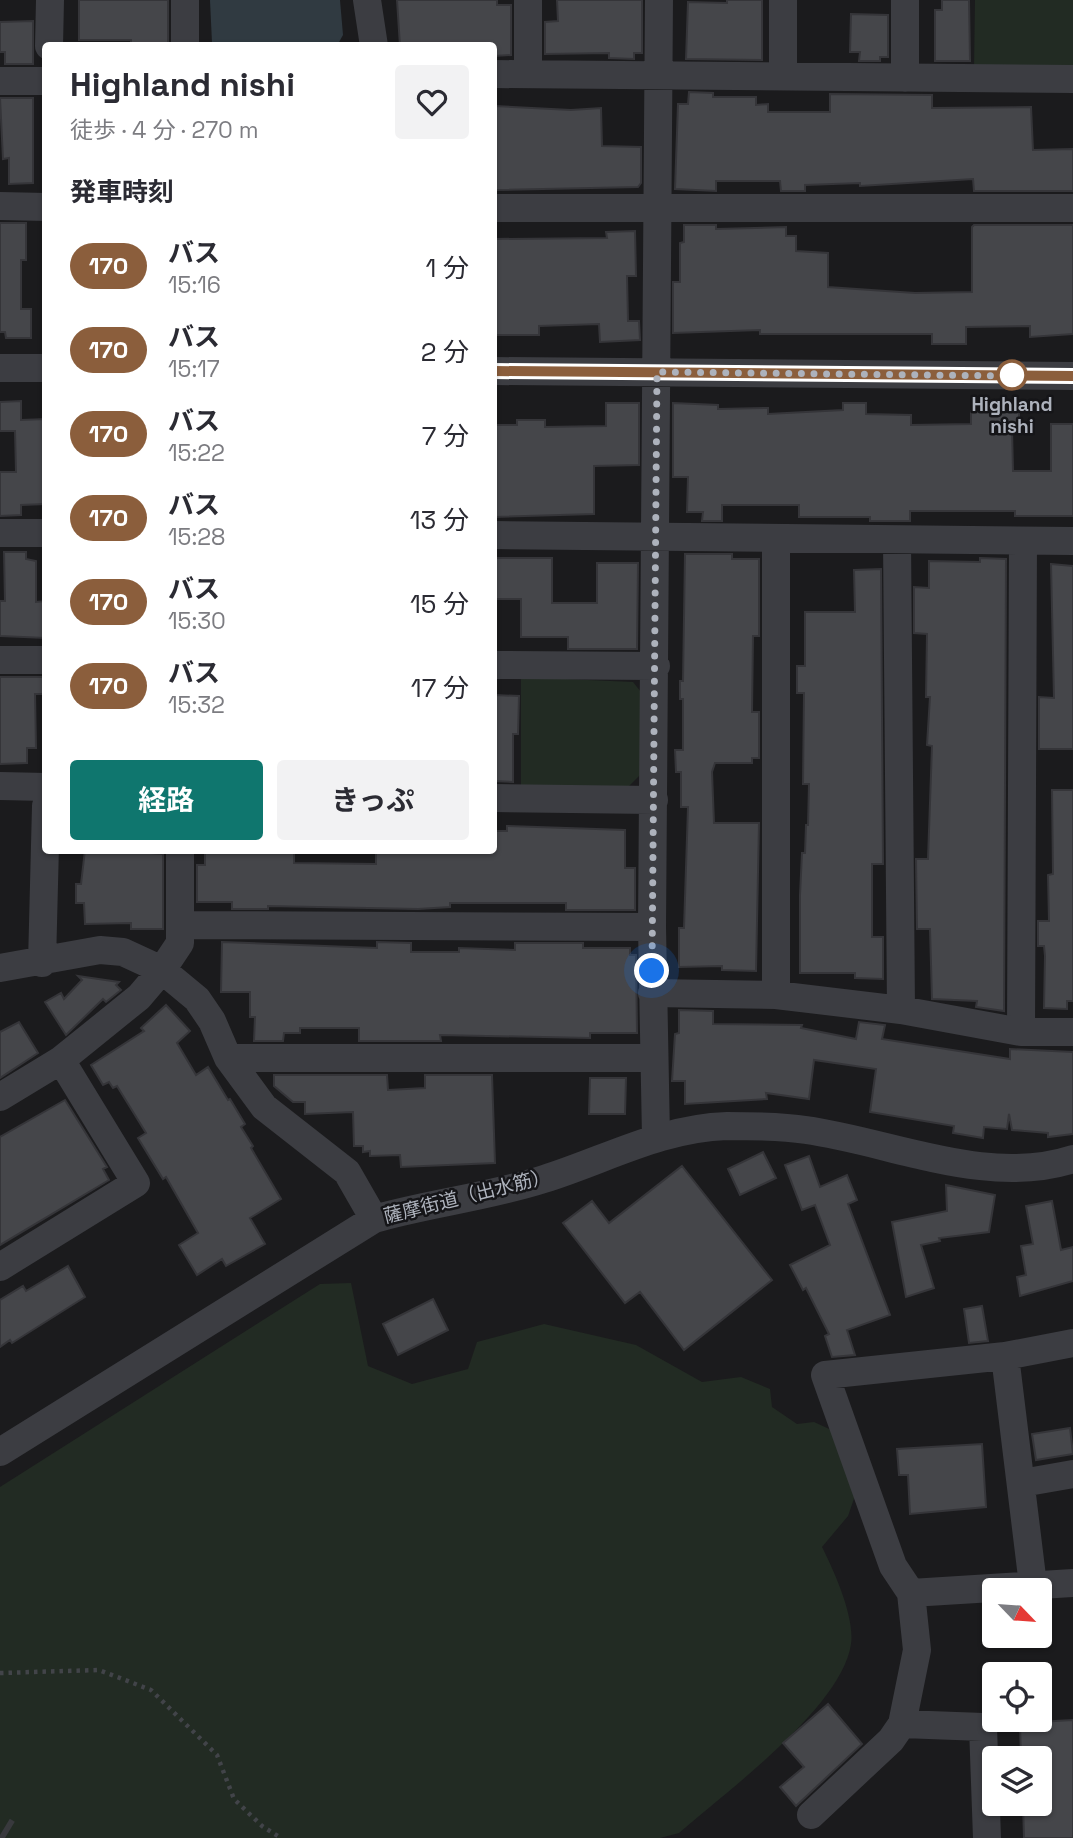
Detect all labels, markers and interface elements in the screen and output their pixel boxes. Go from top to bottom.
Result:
text: Highland nishi [70,64,295,106]
button: heart [395,65,469,139]
text: 徒歩 · 4 分 · 270 m [70,115,258,145]
text: 発車時刻 [70,175,174,209]
text: バス [168,236,220,270]
text: 170 [89,250,128,281]
text: 1 分 [425,251,469,285]
text: 15:16 [168,270,221,300]
text: バス [168,320,220,354]
text: 170 [89,334,128,365]
text: 2 分 [421,335,469,369]
text: 15:17 [168,354,220,384]
marker: Highland nishi [997,360,1027,390]
place label: Highland nishi [971,392,1053,439]
text: バス [168,404,220,438]
text: 170 [89,418,128,449]
text: 7 分 [422,419,469,453]
text: 15:22 [168,438,225,468]
text: バス [168,488,220,522]
text: 170 [89,502,128,533]
text: 13 分 [410,503,469,537]
text: 15:28 [168,522,225,552]
text: バス [168,572,220,606]
text: 170 [89,586,128,617]
text: 15 分 [410,587,469,621]
text: 15:30 [168,606,226,636]
text: バス [168,656,220,690]
text: 170 [89,670,128,701]
text: 17 分 [411,671,469,705]
text: 15:32 [168,690,225,720]
button: 経路 [70,760,263,840]
button: きっぷ [277,760,469,840]
your location [634,953,669,988]
street label: 薩摩街道（出水筋） [381,1163,553,1229]
north arrow [982,1578,1052,1648]
map controls [982,1578,1052,1816]
button: locate [982,1662,1052,1732]
button: layers [982,1746,1052,1816]

